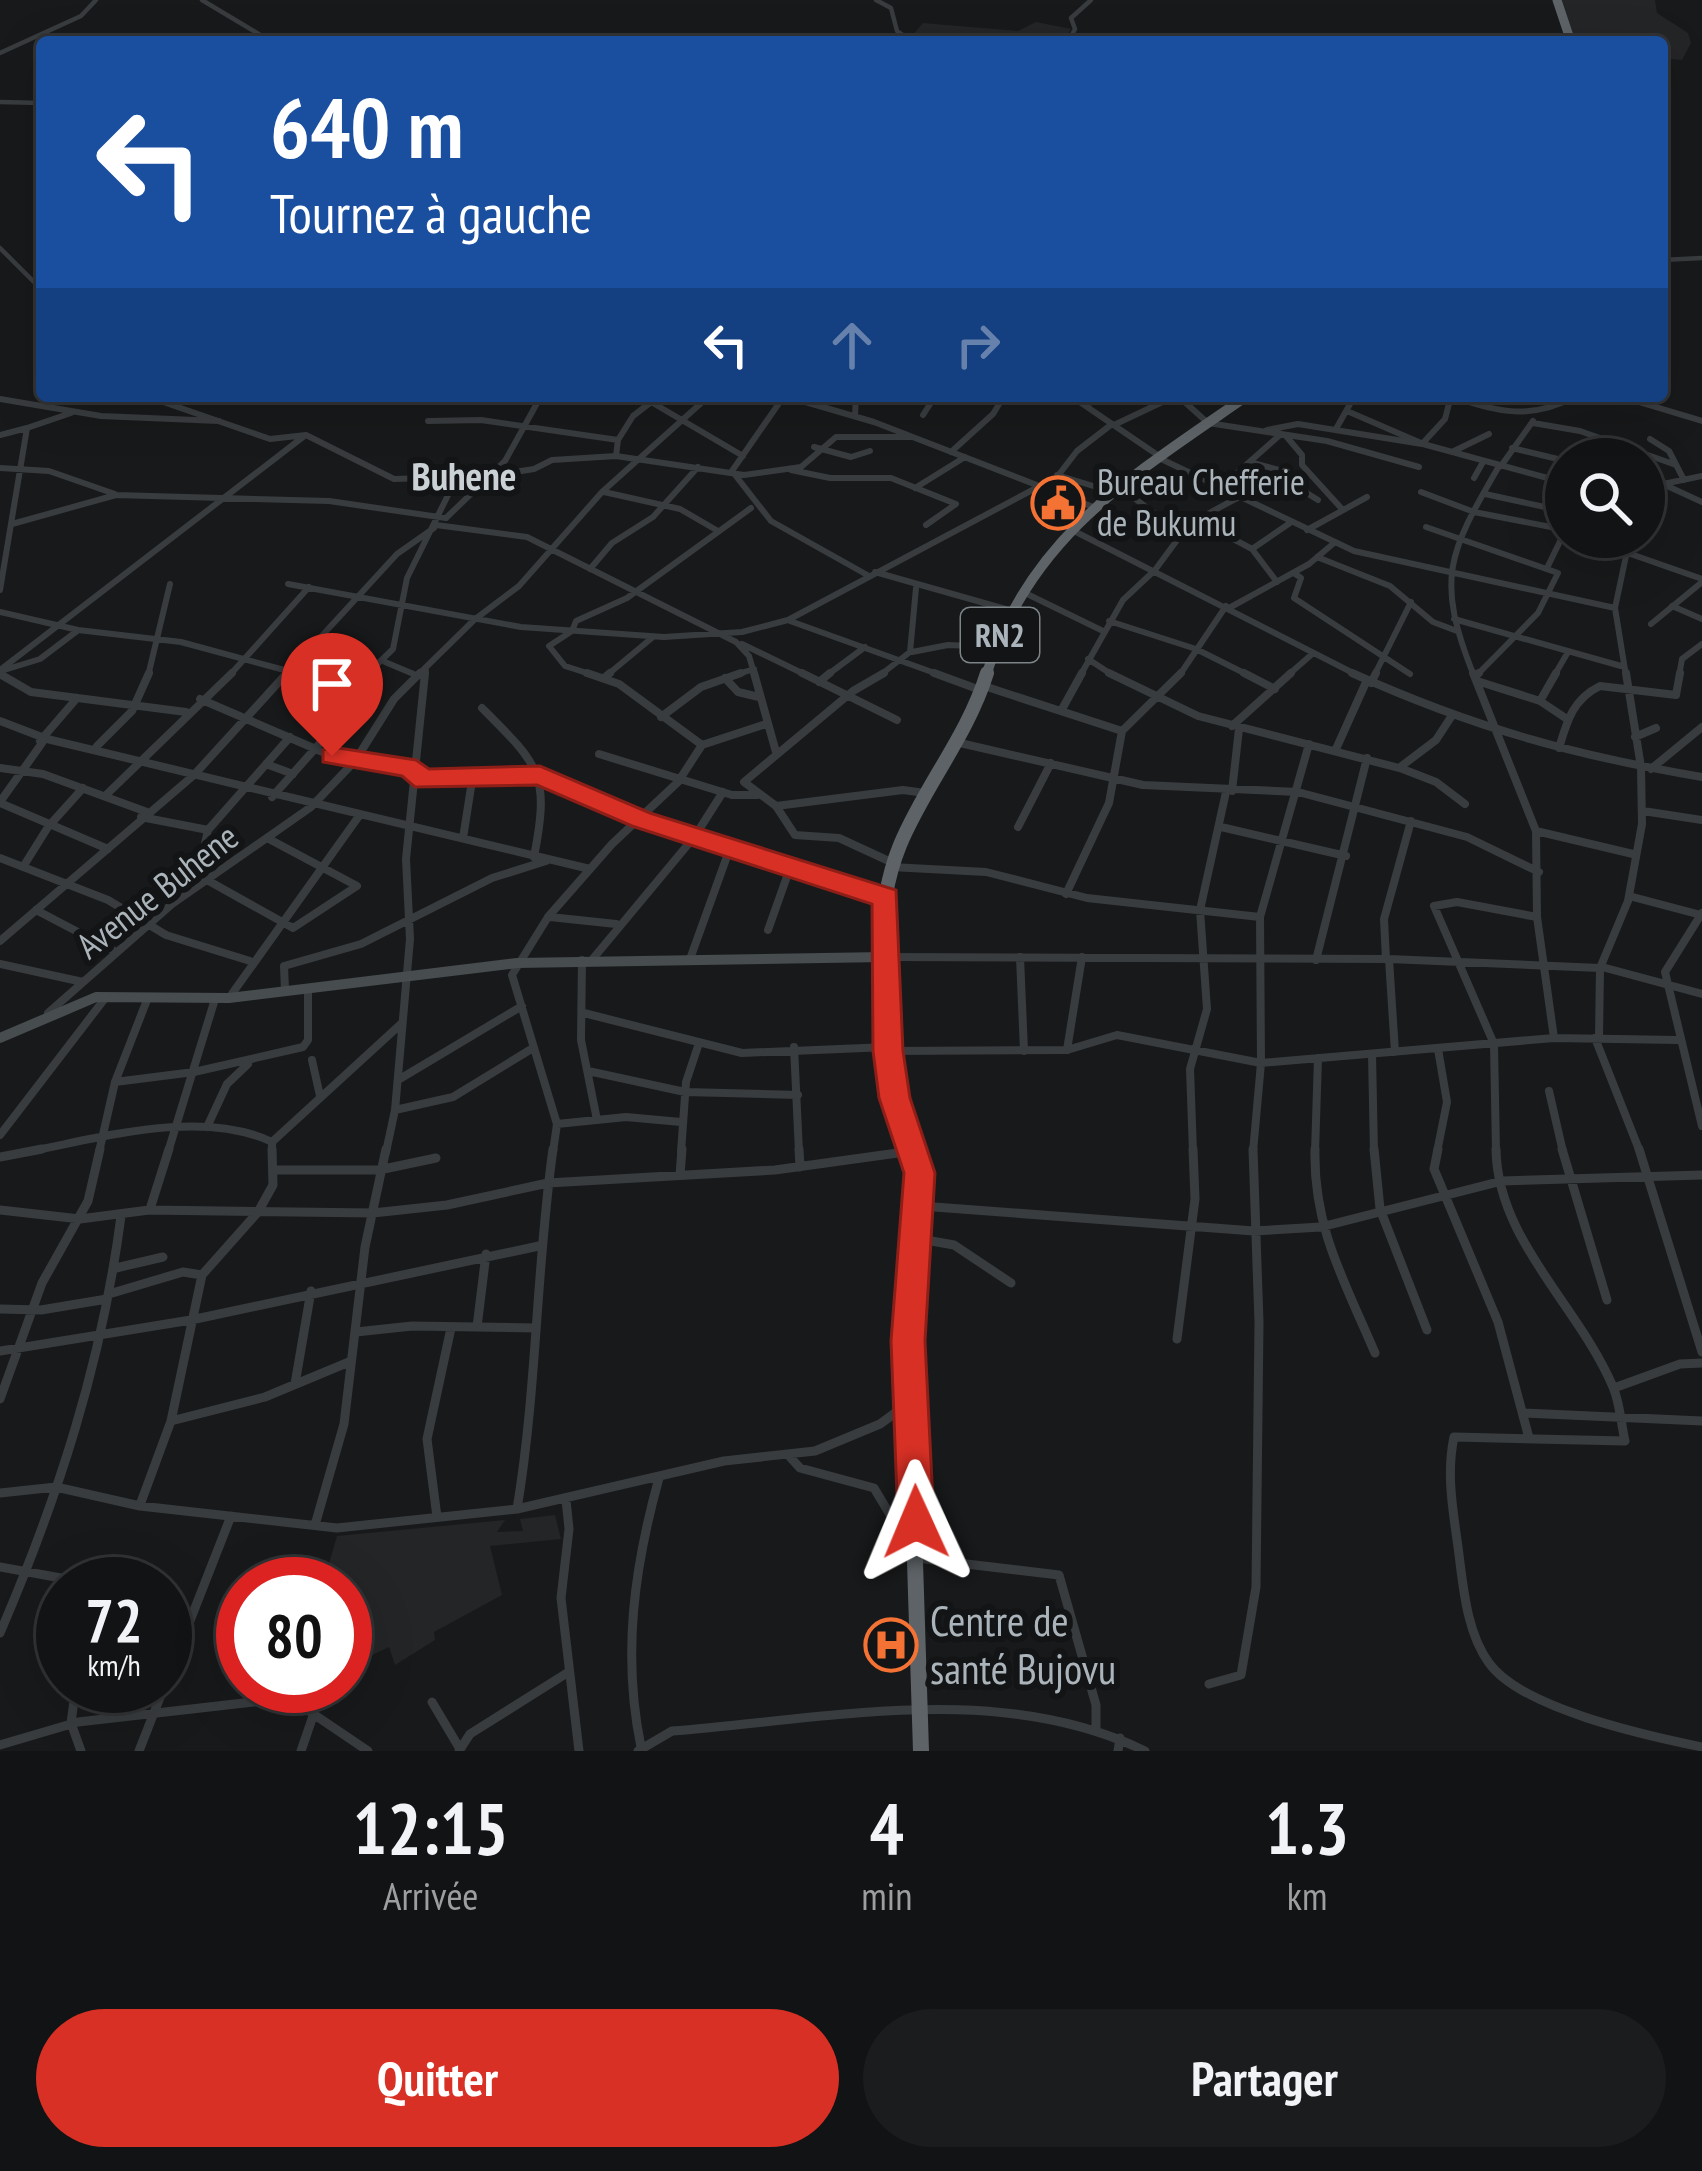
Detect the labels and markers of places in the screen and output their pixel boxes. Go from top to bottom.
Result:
place label: Bureau Chefferie de Bukumu [1097,458,1305,546]
public building icon: Bureau Chefferie de Bukumu [1030,475,1086,531]
pin [281,633,383,756]
place label: Centre de santé Bujovu [930,1593,1116,1696]
hospital icon: Centre de santé Bujovu [863,1617,919,1673]

